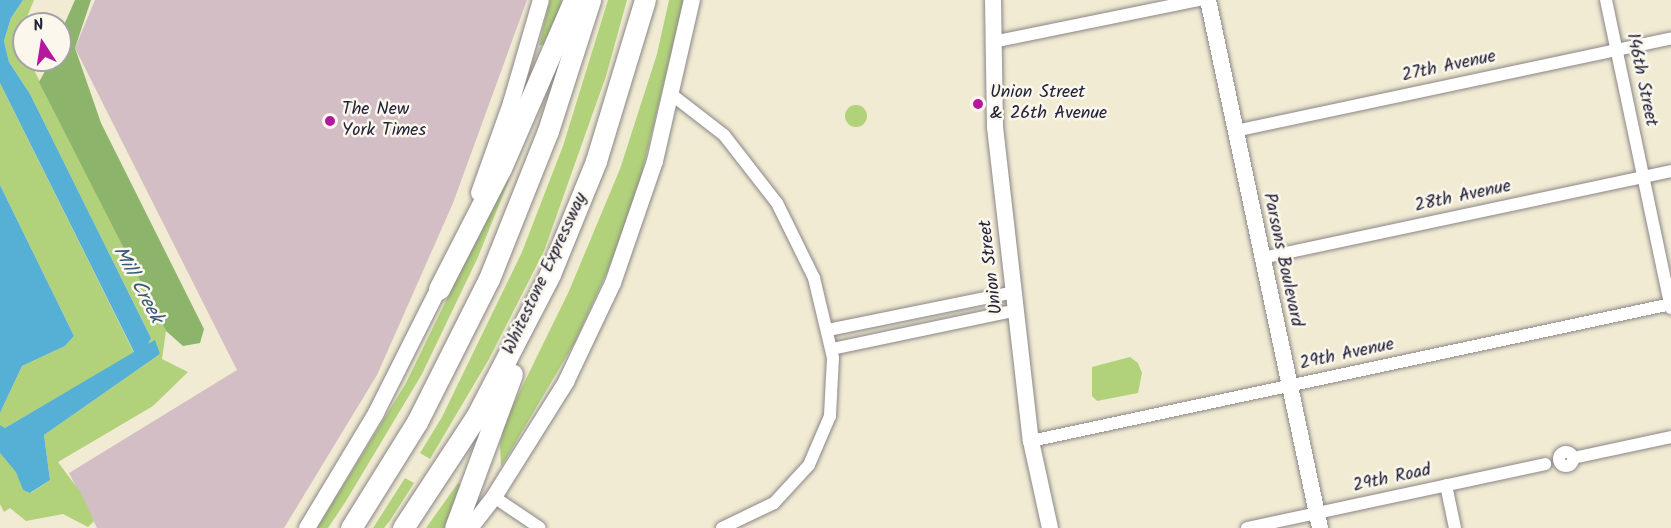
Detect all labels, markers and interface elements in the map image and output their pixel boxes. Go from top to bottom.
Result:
north arrow [12,12,72,72]
text: N [31,13,46,39]
street label: 146th Street [1621,31,1661,129]
street label: 27th Avenue [1400,46,1498,88]
place label: Union Street & 26th Avenue [990,83,1107,125]
marker: Union Street & 26th Avenue [971,97,985,111]
place label: The New York Times [342,100,426,142]
marker: The New York Times [323,114,337,128]
street label: 28th Avenue [1413,176,1513,218]
street label: Whitestone Expressway [499,190,593,358]
street label: Parsons Boulevard [1257,191,1307,329]
street label: Union Street [975,218,1009,316]
water label: Mill Creek [107,242,167,328]
street label: 29th Avenue [1298,334,1396,376]
street label: 29th Road [1351,460,1433,498]

